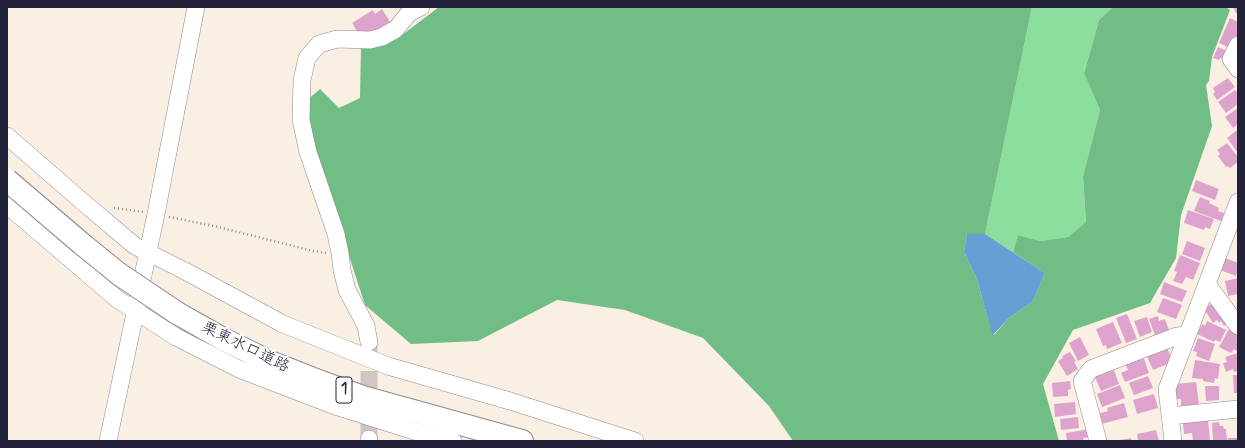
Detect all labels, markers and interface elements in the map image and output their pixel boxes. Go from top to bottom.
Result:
street label: 栗東水口道路 [198,318,292,378]
road number: 1 [336,377,352,403]

